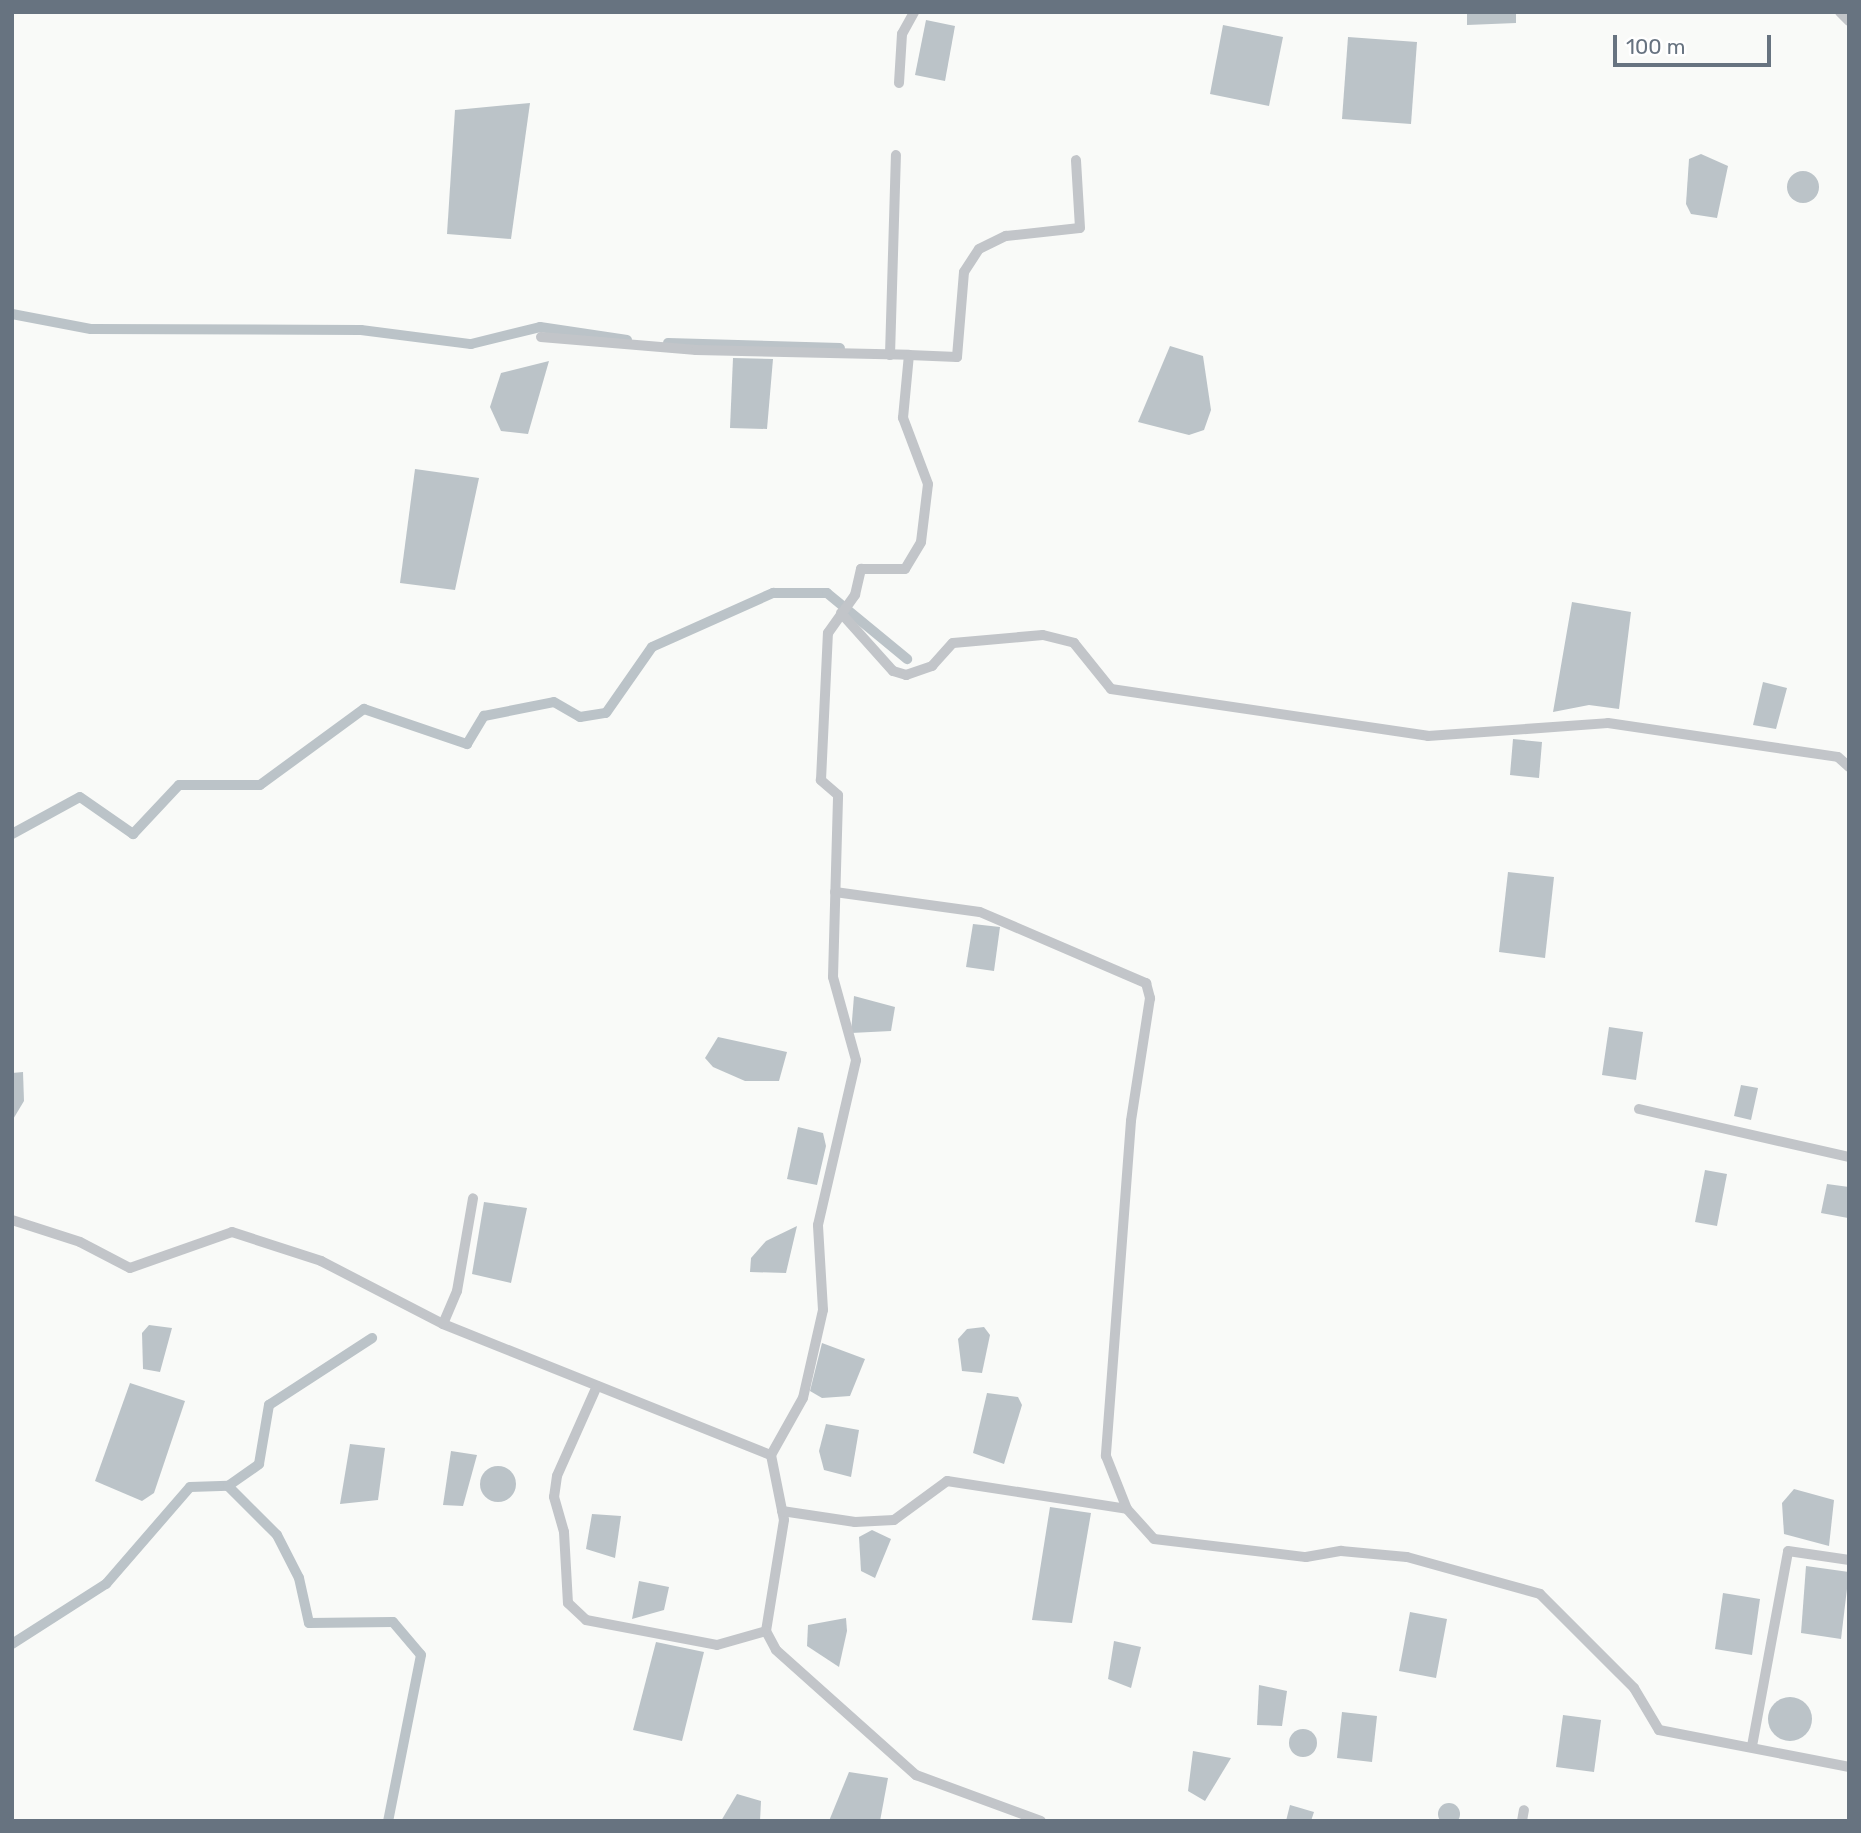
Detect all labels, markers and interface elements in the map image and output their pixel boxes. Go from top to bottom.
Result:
scale bar [1616,21,1773,65]
text: 100 m [1626,34,1685,59]

